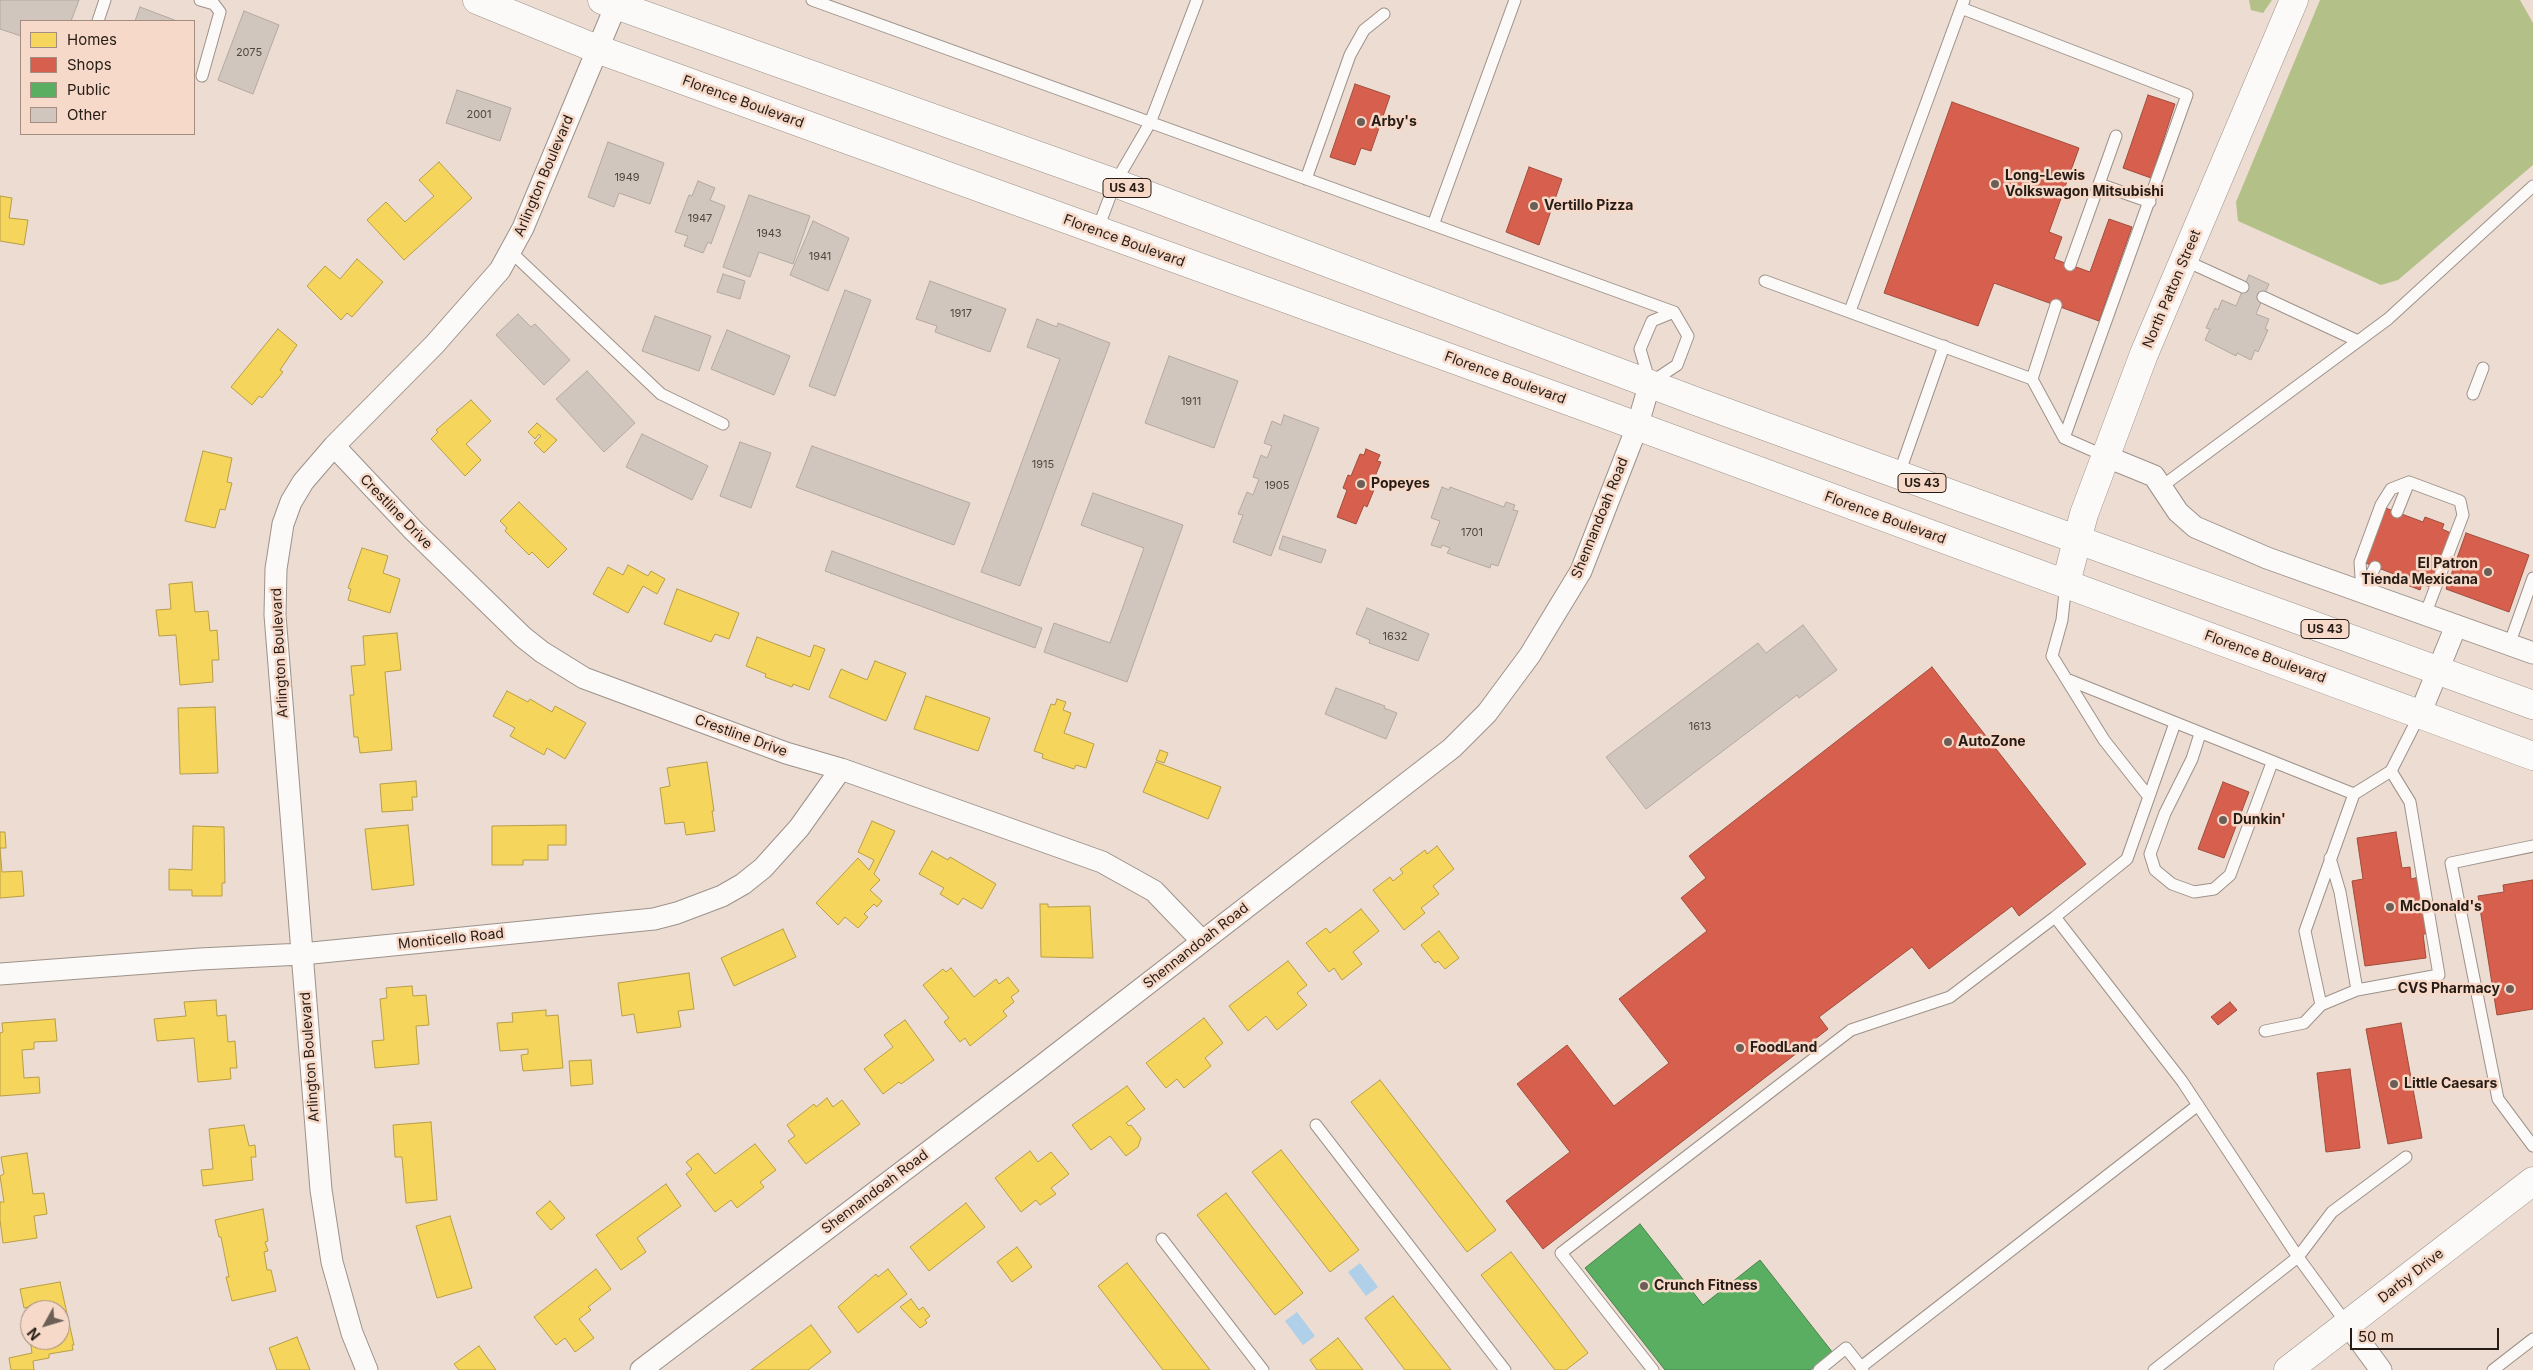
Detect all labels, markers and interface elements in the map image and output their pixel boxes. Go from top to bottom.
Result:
legend [20,20,195,135]
text: Homes [67,30,117,49]
house number: 2075 [236,46,262,60]
text: Shops [67,55,112,74]
street label: Florence Boulevard [680,72,806,132]
text: Public [67,80,110,99]
text: Other [67,105,107,124]
house number: 2001 [466,108,492,122]
street label: Arlington Boulevard [511,113,577,239]
place label: Arby's [1371,114,1417,130]
marker: Arby's [1355,116,1367,128]
place label: Long-Lewis Volkswagon Mitsubishi [2005,168,2164,200]
house number: 1949 [614,171,640,185]
road number: US 43 [1103,178,1151,198]
marker: Long-Lewis Volkswagon Mitsubishi [1989,178,2001,190]
place label: Vertillo Pizza [1544,198,1633,214]
marker: Vertillo Pizza [1528,200,1540,212]
street label: Florence Boulevard [1061,211,1187,271]
house number: 1947 [688,212,712,226]
house number: 1943 [756,227,782,241]
street label: North Patton Street [2139,227,2205,351]
house number: 1941 [809,250,831,264]
house number: 1917 [950,307,972,321]
street label: Florence Boulevard [1442,348,1568,408]
house number: 1911 [1181,395,1201,409]
street label: Shennandoah Road [1568,455,1632,581]
house number: 1915 [1032,458,1054,472]
street label: Crestline Drive [356,471,436,553]
road number: US 43 [1898,473,1946,492]
place label: Popeyes [1371,476,1430,492]
marker: Popeyes [1355,478,1367,490]
house number: 1905 [1265,479,1289,493]
street label: Florence Boulevard [1822,488,1948,548]
house number: 1701 [1461,526,1483,540]
place label: El Patron Tienda Mexicana [2361,556,2478,588]
marker: El Patron Tienda Mexicana [2482,566,2494,578]
street label: Arlington Boulevard [268,588,292,718]
road number: US 43 [2301,620,2349,638]
street label: Florence Boulevard [2202,627,2328,687]
house number: 1632 [1383,630,1407,644]
street label: Crestline Drive [692,711,790,761]
house number: 1613 [1689,720,1711,734]
place label: AutoZone [1958,734,2026,750]
marker: AutoZone [1942,736,1954,748]
place label: Dunkin' [2233,812,2286,828]
marker: Dunkin' [2217,814,2229,826]
place label: McDonald's [2400,899,2482,915]
street label: Shennandoah Road [1140,900,1252,992]
marker: McDonald's [2384,901,2396,913]
street label: Monticello Road [397,925,505,953]
place label: CVS Pharmacy [2398,981,2500,997]
marker: CVS Pharmacy [2504,983,2516,995]
street label: Arlington Boulevard [297,991,323,1123]
place label: FoodLand [1750,1040,1817,1056]
marker: FoodLand [1734,1042,1746,1054]
place label: Little Caesars [2404,1076,2497,1092]
marker: Little Caesars [2388,1078,2400,1090]
street label: Shennandoah Road [818,1146,932,1238]
street label: Darby Drive [2375,1245,2447,1307]
place label: Crunch Fitness [1654,1278,1758,1294]
marker: Crunch Fitness [1638,1280,1650,1292]
north arrow [20,1300,70,1350]
scale bar [2353,1318,2502,1350]
text: N [24,1325,44,1344]
text: 50 m [2358,1327,2394,1346]

